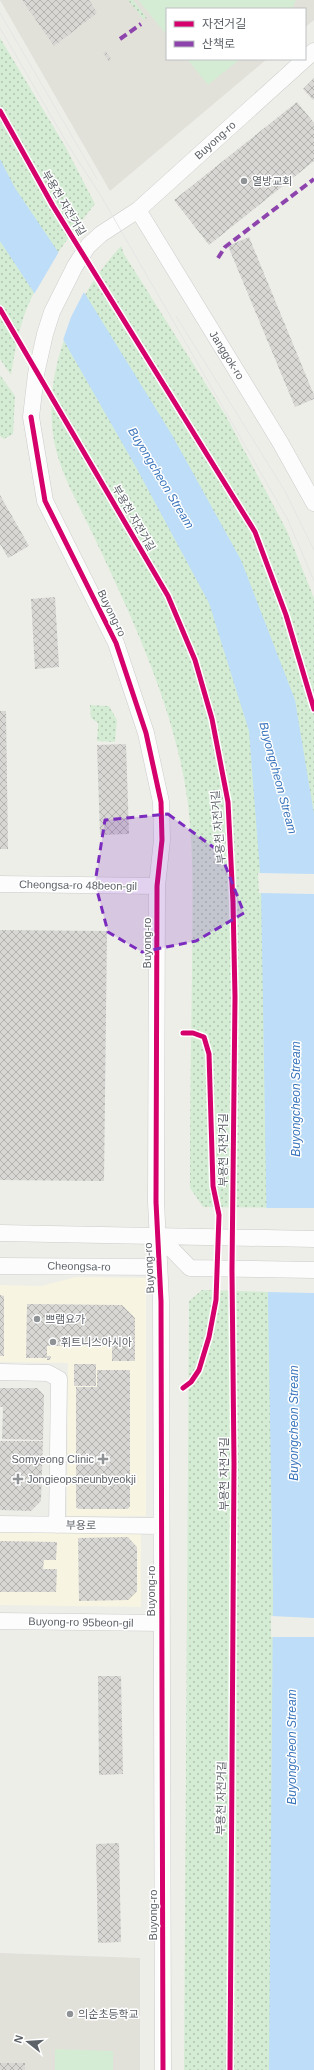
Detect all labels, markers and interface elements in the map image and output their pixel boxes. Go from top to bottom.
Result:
legend [166,8,306,60]
text: 자전거길 [202,17,246,31]
text: 산책로 [202,37,235,51]
street label: Buyong-ro [192,119,238,161]
street label: 부용천 자전거길 [40,168,88,238]
place label: 열방교회 [252,175,292,187]
marker: 열방교회 [239,176,249,186]
street label: Janggok-ro [207,328,247,382]
water label: Buyongcheon Stream [125,425,197,531]
street label: 부용천 자전거길 [110,483,158,553]
street label: Buyong-ro [95,588,129,638]
water label: Buyongcheon Stream [256,720,300,836]
street label: 부용천 자전거길 [209,790,227,864]
street label: Cheongsa-ro 48beon-gil [19,878,137,892]
street label: Buyong-ro [141,918,153,968]
water label: Buyongcheon Stream [289,1041,303,1157]
street label: 부용천 자전거길 [217,1113,229,1187]
street label: Buyong-ro [142,1242,156,1294]
street label: Cheongsa-ro [47,1259,111,1273]
place label: 쁘램요가 [45,1313,85,1325]
marker: 쁘램요가 [32,1314,42,1324]
place label: 휘트니스아시아 [61,1336,132,1348]
marker: 휘트니스아시아 [48,1337,58,1347]
water label: Buyongcheon Stream [287,1365,301,1481]
street label: 부용천 자전거길 [218,1437,230,1511]
place label: Somyeong Clinic [11,1453,94,1465]
marker: Somyeong Clinic [97,1453,109,1465]
marker: Jongieopsneunbyeokji [12,1473,24,1485]
place label: Jongieopsneunbyeokji [27,1473,136,1485]
street label: 부용로 [66,1519,96,1531]
street label: Buyong-ro [145,1566,157,1616]
street label: Buyong-ro 95beon-gil [28,1615,134,1629]
water label: Buyongcheon Stream [285,1689,299,1805]
street label: 부용천 자전거길 [214,1761,228,1835]
street label: Buyong-ro [147,1890,159,1940]
place label: 의순초등학교 [78,2008,139,2020]
marker: 의순초등학교 [65,2009,75,2019]
north arrow [8,2022,48,2062]
text: N [12,2033,25,2045]

